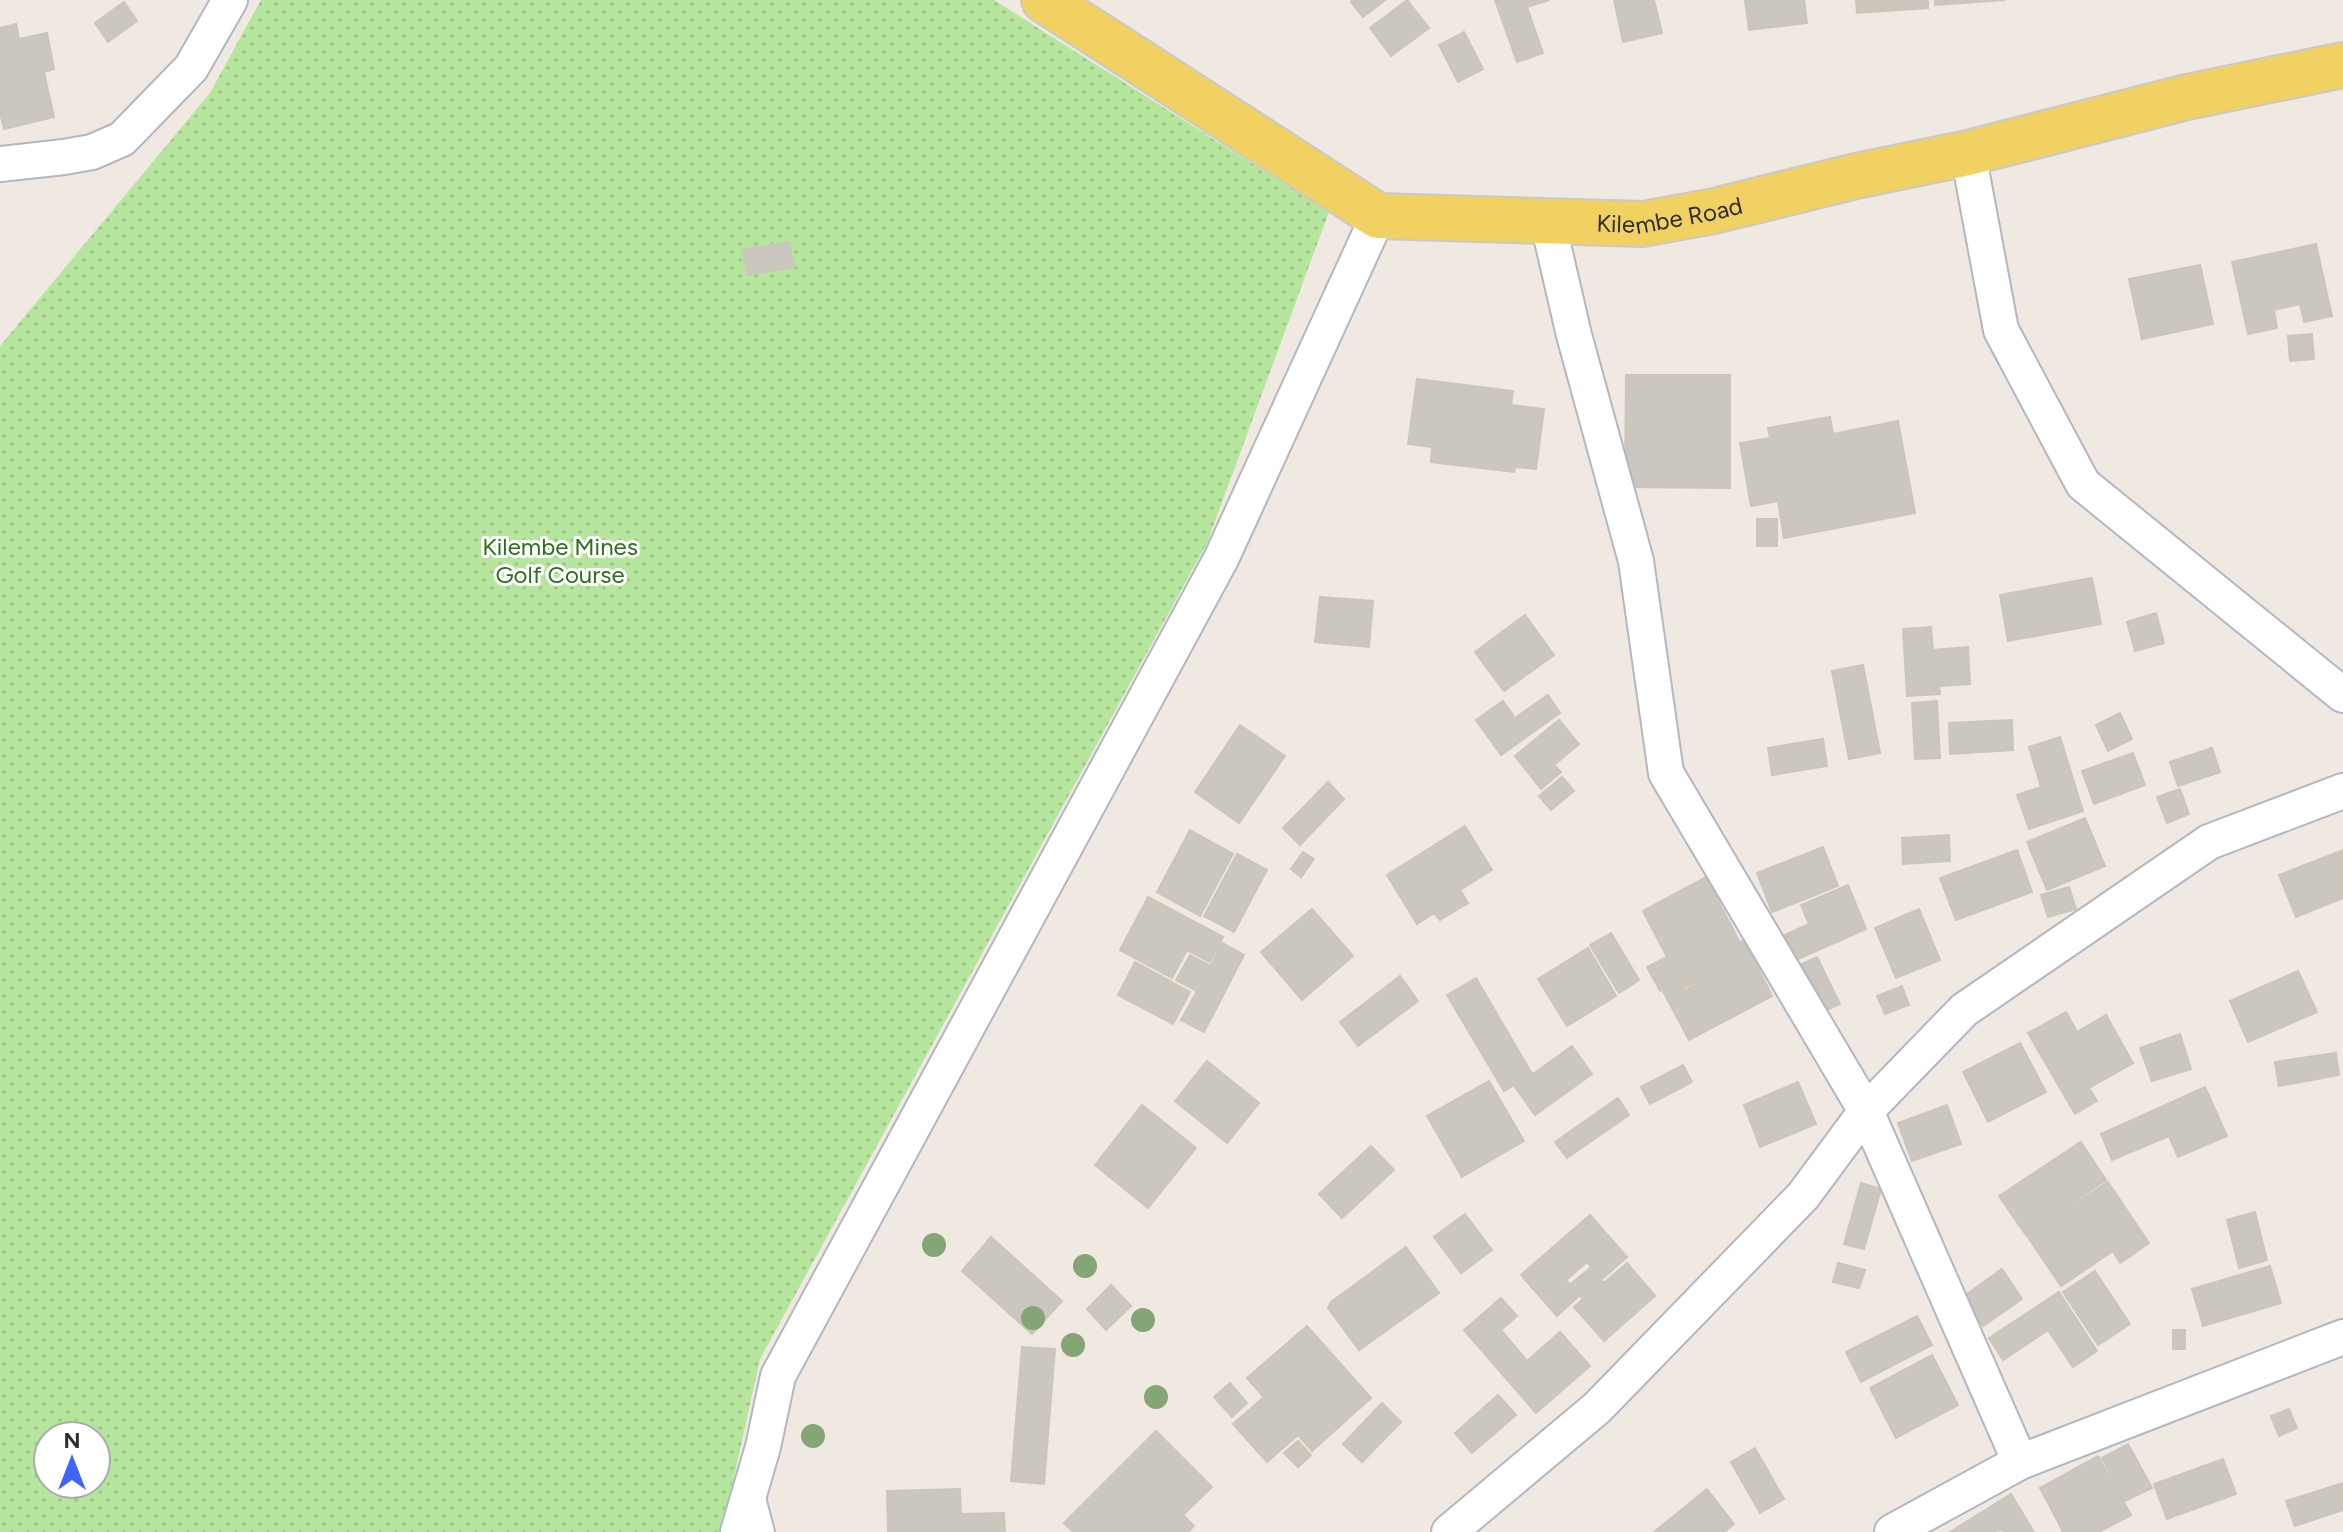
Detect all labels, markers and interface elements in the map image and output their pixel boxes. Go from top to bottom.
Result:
street label: Kilembe Road [1596,190,1745,240]
park label: Kilembe Mines Golf Course [482,532,638,589]
north arrow [32,1420,112,1500]
text: N [63,1427,81,1454]

